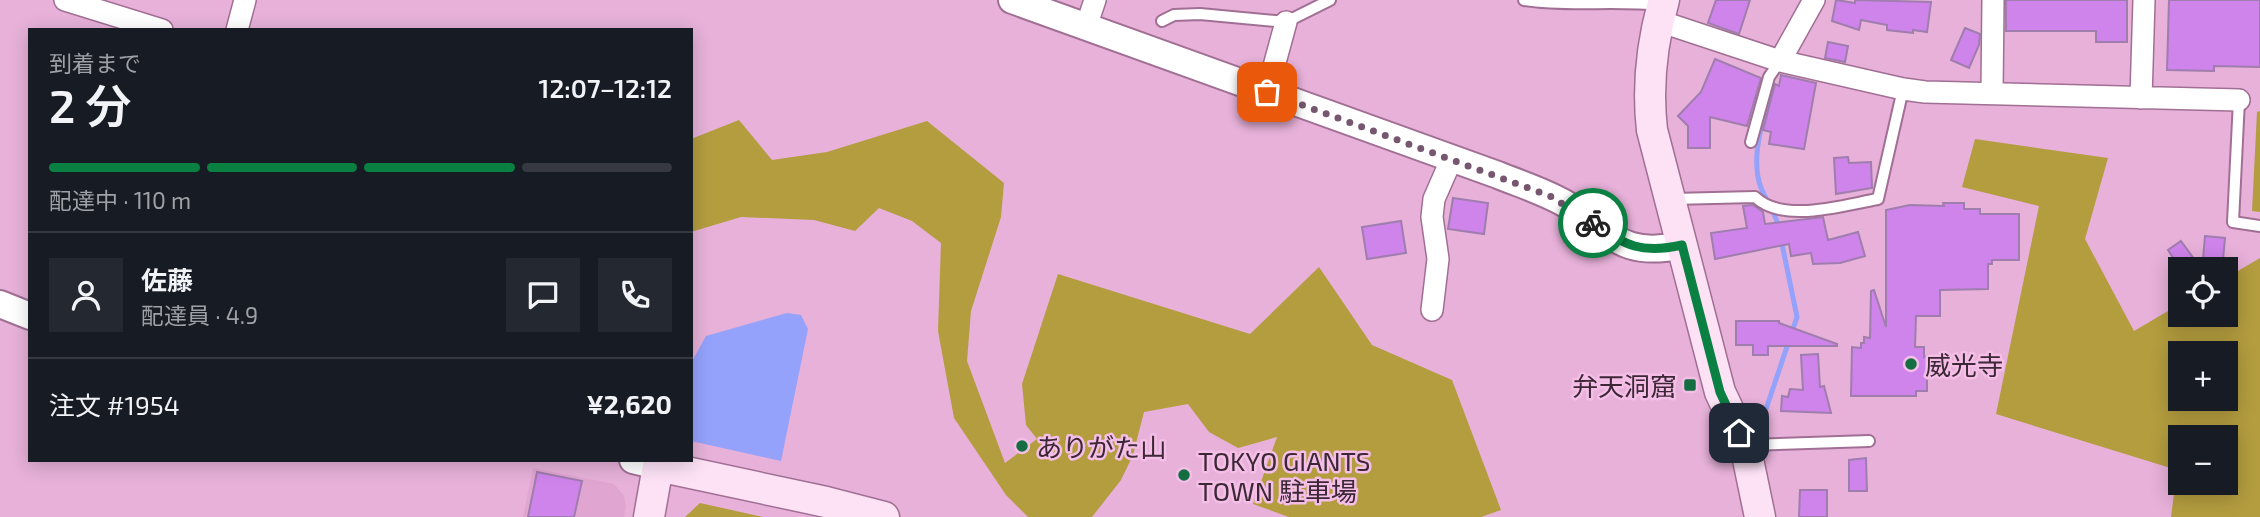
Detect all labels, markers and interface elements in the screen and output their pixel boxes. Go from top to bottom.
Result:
text: 到着まで [49,49,141,77]
pin [1237,62,1297,122]
text: 12:07–12:12 [539,72,672,103]
icon: bag [1248,73,1286,111]
text: 2 分 [49,77,131,132]
text: 配達中 · 110 m [49,186,191,214]
courier [1558,188,1628,258]
icon: bike [1574,204,1612,242]
map controls [2168,257,2238,495]
button: locate [2168,257,2238,327]
button: person [49,258,123,332]
button: chat [506,258,580,332]
button: phone [598,258,672,332]
text: 佐藤 [141,264,193,295]
text: 配達員 · 4.9 [141,301,258,329]
button: + [2168,341,2238,411]
place label: 威光寺 [1925,349,2003,380]
marker: 威光寺 [1903,356,1919,372]
place label: 弁天洞窟 [1572,370,1676,401]
marker: 弁天洞窟 [1682,377,1698,393]
text: ¥2,620 [586,388,672,419]
text: 注文 #1954 [49,389,180,420]
pin [1709,403,1769,463]
icon: home [1720,414,1758,452]
button: − [2168,425,2238,495]
place label: ありがた山 [1036,431,1166,462]
marker: ありがた山 [1014,438,1030,454]
place label: TOKYO GIANTS TOWN 駐車場 [1198,445,1370,506]
marker: TOKYO GIANTS TOWN 駐車場 [1176,467,1192,483]

